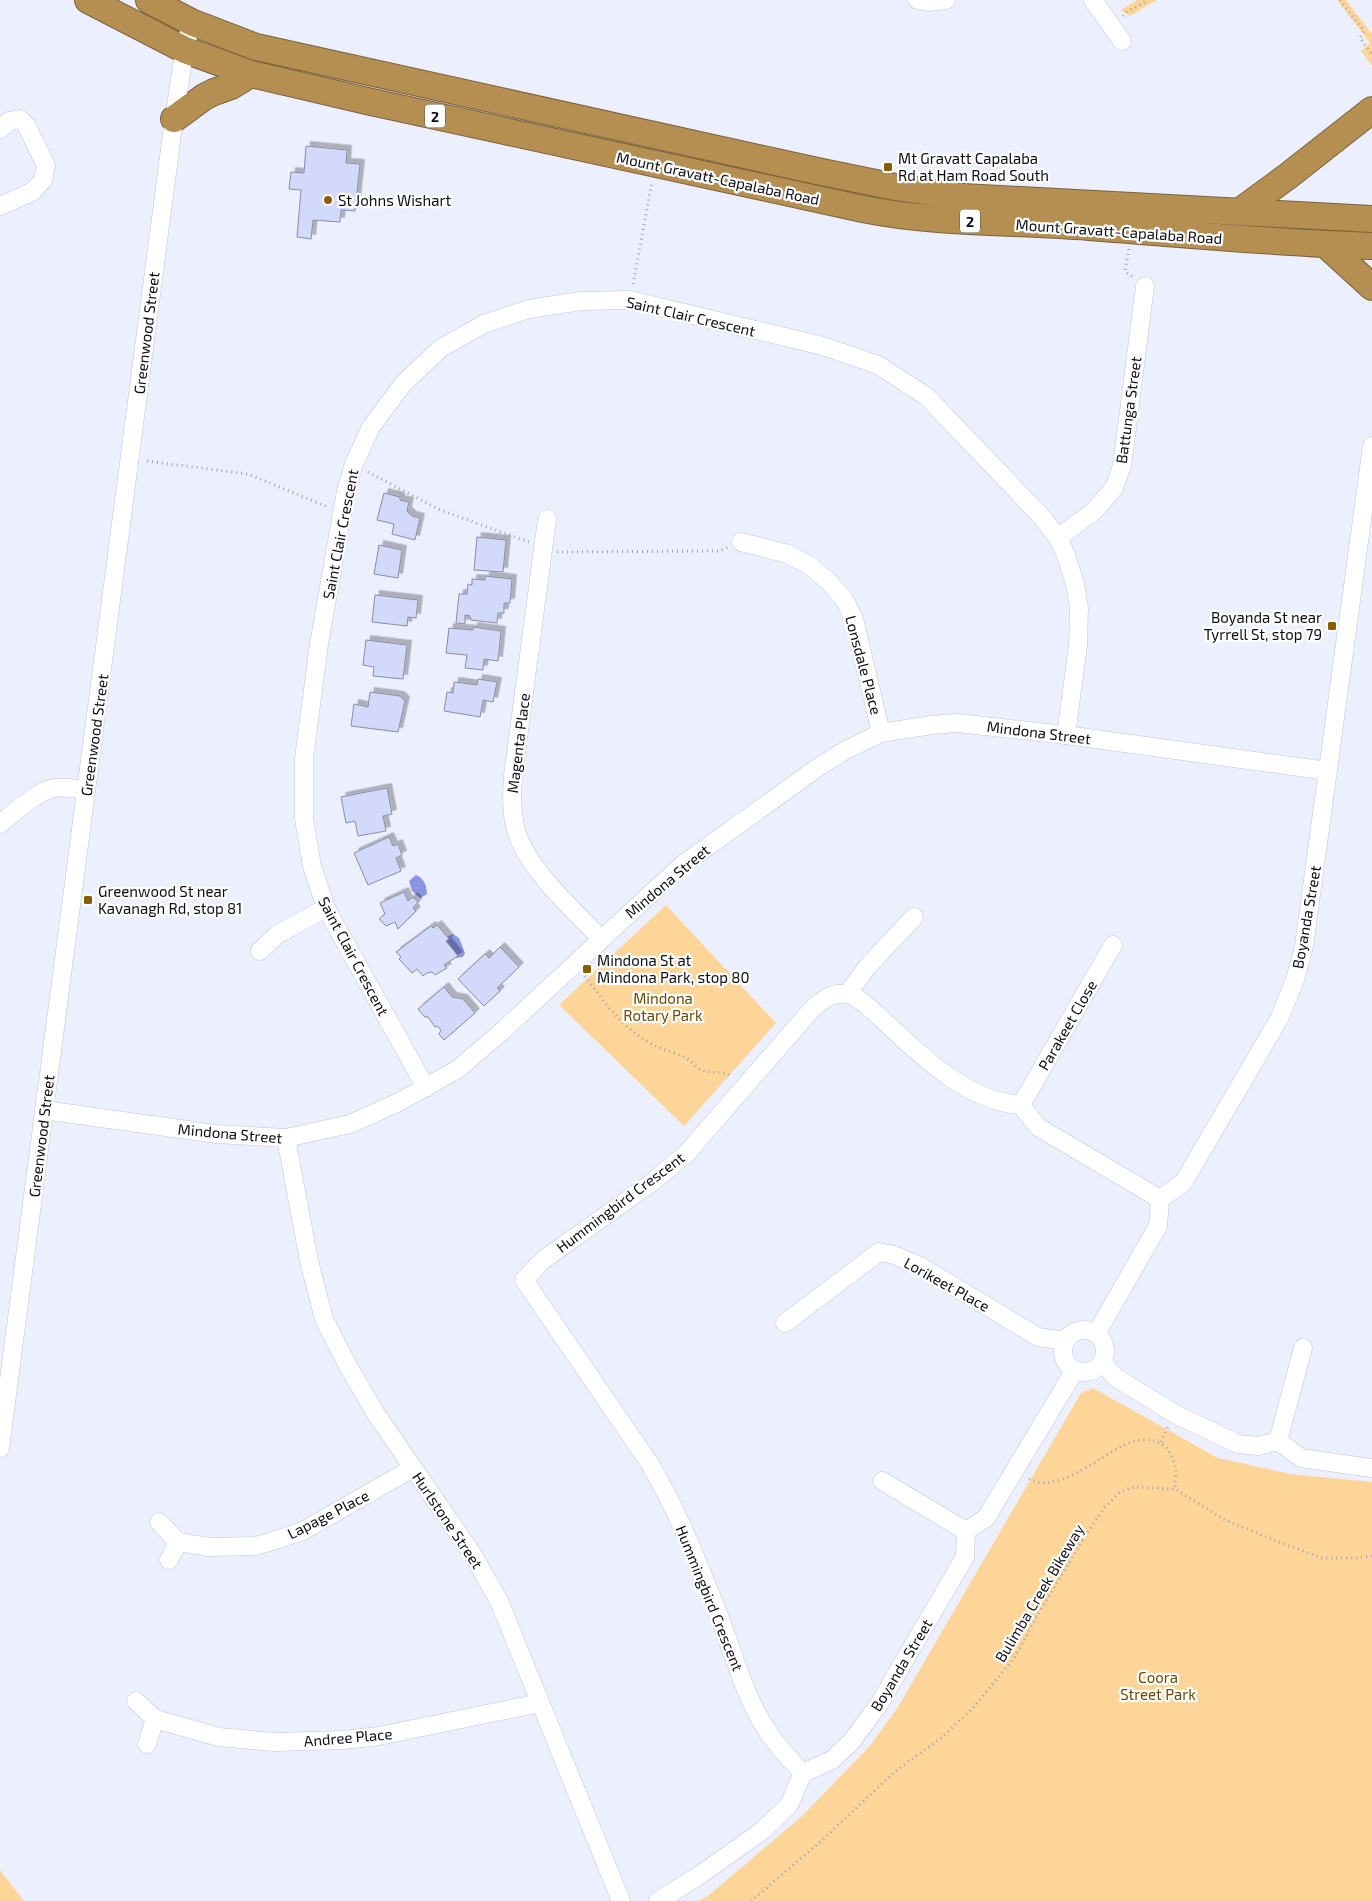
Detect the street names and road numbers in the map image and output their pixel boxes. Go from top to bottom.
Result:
road number: 2 [425,104,445,128]
street label: Mount Gravatt-Capalaba Road [615,148,821,208]
road number: 2 [960,210,980,232]
street label: Mount Gravatt-Capalaba Road [1015,215,1223,247]
street label: Greenwood Street [130,271,162,395]
street label: Saint Clair Crescent [625,292,758,340]
street label: Battunga Street [1112,355,1144,465]
street label: Saint Clair Crescent [319,467,361,600]
street label: Lonsdale Place [842,613,886,717]
street label: Greenwood Street [77,673,112,797]
street label: Magenta Place [503,692,533,794]
street label: Mindona Street [986,717,1092,747]
street label: Mindona Street [621,840,713,922]
street label: Boyanda Street [1288,864,1324,970]
street label: Saint Clair Crescent [315,894,393,1019]
street label: Parakeet Close [1034,977,1100,1073]
street label: Greenwood Street [25,1074,57,1198]
street label: Mindona Street [177,1119,283,1147]
street label: Hummingbird Crescent [552,1148,688,1256]
street label: Lorikeet Place [901,1253,993,1315]
street label: Hurlstone Street [409,1468,487,1572]
street label: Lapage Place [284,1486,372,1542]
street label: Bulimba Creek Bikeway [991,1521,1087,1665]
street label: Hummingbird Crescent [673,1523,748,1674]
street label: Boyanda Street [866,1615,936,1714]
street label: Andree Place [303,1724,393,1750]

